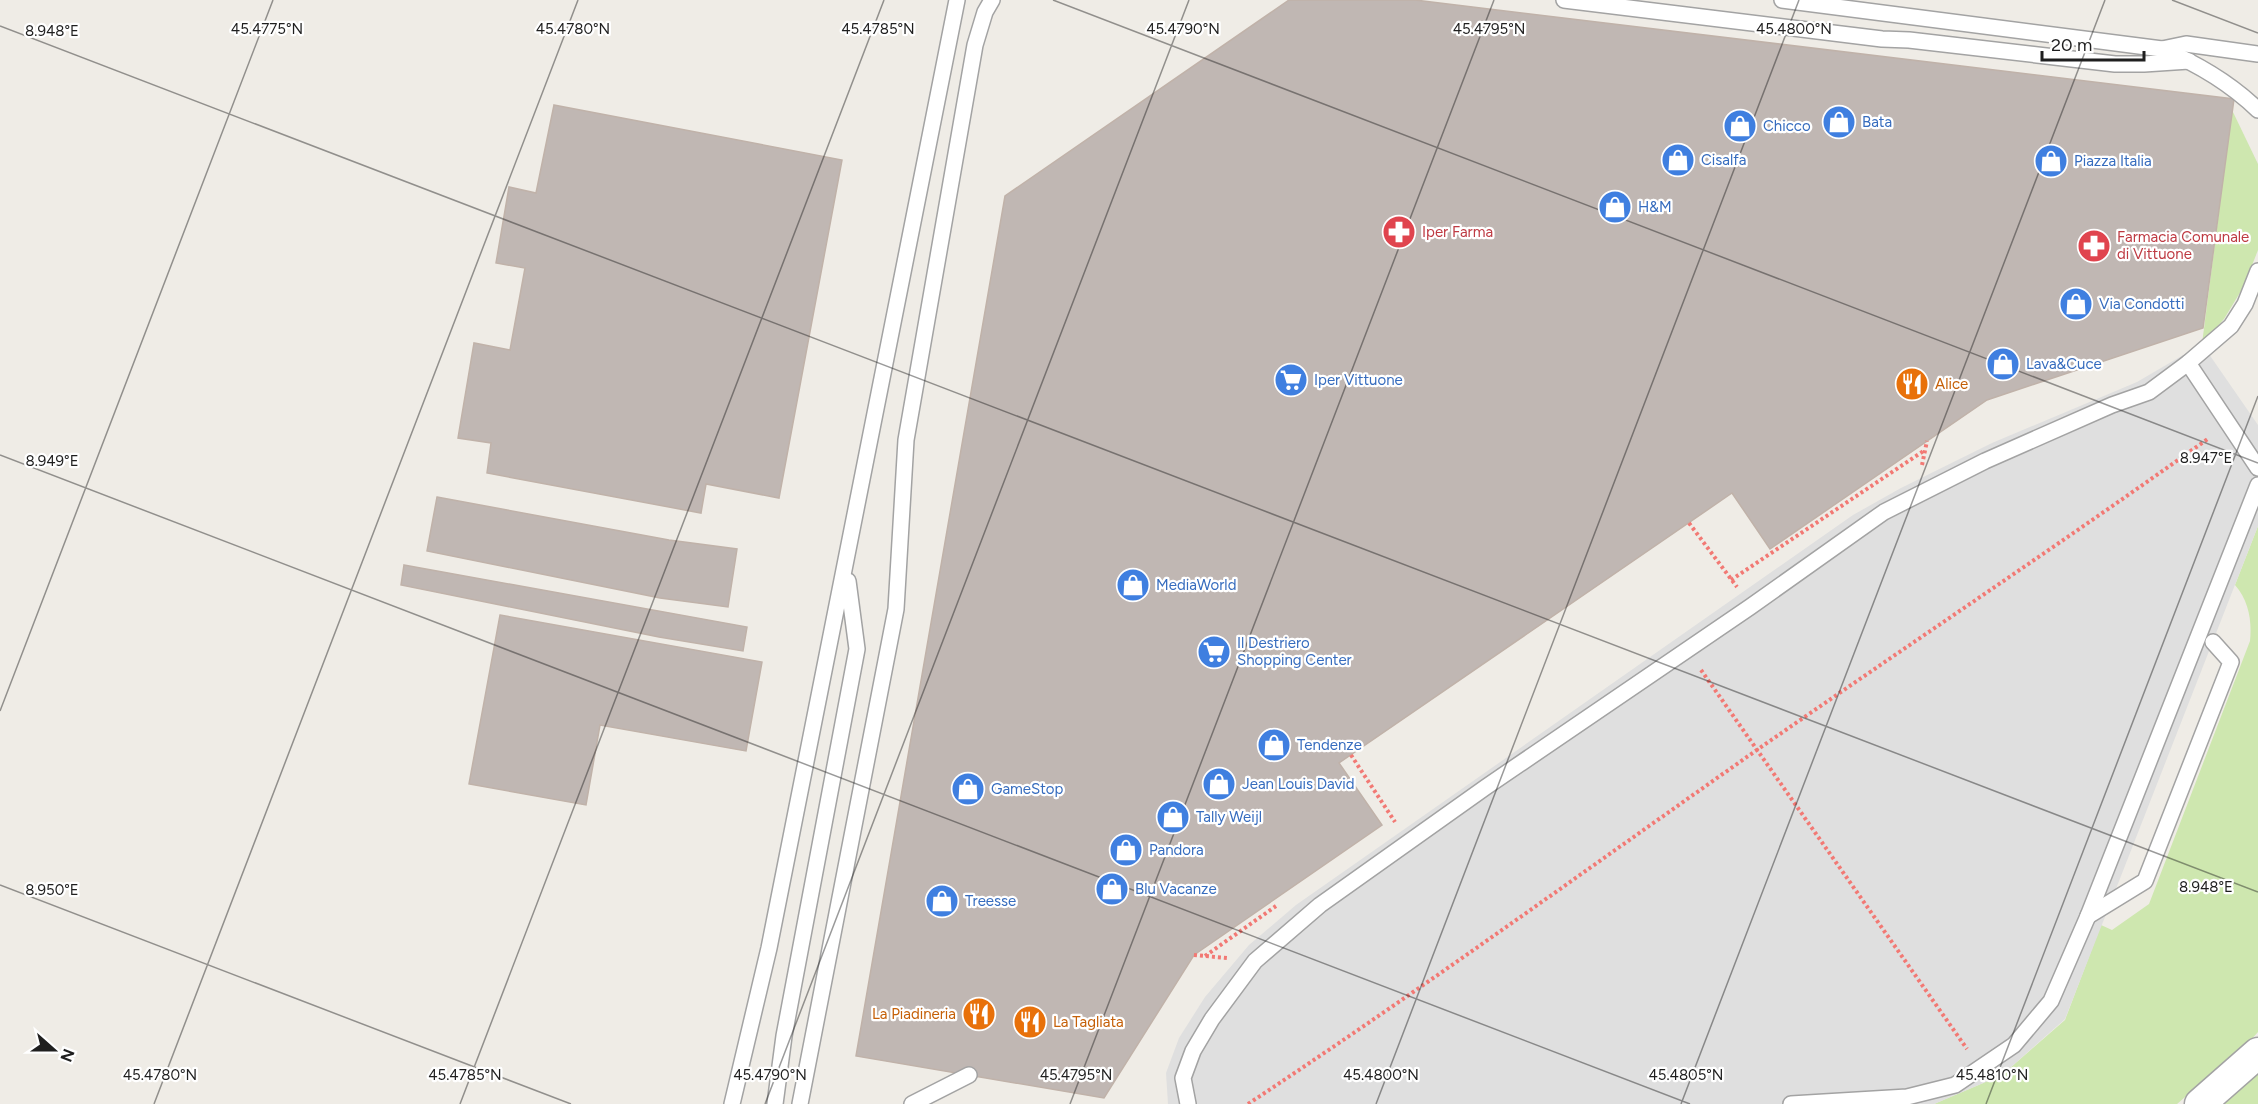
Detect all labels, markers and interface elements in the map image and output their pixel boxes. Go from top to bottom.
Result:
text: 45.4775°N [231,20,303,38]
text: 45.4780°N [536,20,610,38]
text: 45.4785°N [841,20,915,38]
text: 45.4790°N [1146,20,1220,38]
text: 45.4795°N [1453,20,1525,38]
text: 45.4800°N [1756,20,1832,38]
text: 8.948°E [25,22,79,40]
scale bar [2042,24,2144,62]
text: 20 m [2051,34,2092,56]
shop icon: Bata [1821,104,1857,140]
shop icon: Chicco [1722,108,1758,144]
place label: Bata [1862,113,1892,131]
place label: Chicco [1763,117,1811,135]
shop icon: Cisalfa [1660,142,1696,178]
shop icon: Piazza Italia [2033,143,2069,179]
place label: Cisalfa [1701,151,1746,169]
place label: Piazza Italia [2074,152,2152,170]
shop icon: H&M [1597,189,1633,225]
place label: H&M [1638,198,1672,216]
pharmacy icon: Iper Farma [1381,214,1417,250]
place label: Iper Farma [1422,223,1493,241]
pharmacy icon: Farmacia Comunale di Vittuone [2076,228,2112,264]
place label: Farmacia Comunale di Vittuone [2117,228,2249,263]
shop icon: Via Condotti [2058,286,2094,322]
place label: Via Condotti [2099,295,2184,313]
shop icon: Lava&Cuce [1985,346,2021,382]
place label: Lava&Cuce [2026,355,2102,373]
supermarket icon: Iper Vittuone [1273,362,1309,398]
restaurant icon: Alice [1894,366,1930,402]
place label: Iper Vittuone [1314,371,1403,389]
place label: Alice [1935,375,1968,393]
text: 8.947°E [2180,449,2232,467]
text: 8.949°E [25,452,79,470]
shop icon: MediaWorld [1115,567,1151,603]
place label: MediaWorld [1156,576,1236,594]
supermarket icon: Il Destriero Shopping Center [1196,634,1232,670]
place label: Il Destriero Shopping Center [1237,634,1352,669]
shop icon: Tendenze [1256,727,1292,763]
place label: Tendenze [1297,736,1362,754]
shop icon: Jean Louis David [1201,766,1237,802]
shop icon: GameStop [950,771,986,807]
place label: Jean Louis David [1242,775,1355,793]
place label: GameStop [991,780,1064,798]
shop icon: Tally Weijl [1155,799,1191,835]
place label: Tally Weijl [1196,808,1262,826]
shop icon: Pandora [1108,832,1144,868]
place label: Pandora [1149,841,1204,859]
shop icon: Blu Vacanze [1094,871,1130,907]
text: 8.948°E [2179,878,2233,896]
place label: Blu Vacanze [1135,880,1217,898]
text: 8.950°E [25,881,79,899]
shop icon: Treesse [924,883,960,919]
place label: Treesse [965,892,1016,910]
restaurant icon: La Piadineria [961,996,997,1032]
restaurant icon: La Tagliata [1012,1004,1048,1040]
place label: La Piadineria [872,1005,956,1023]
place label: La Tagliata [1053,1013,1124,1031]
north arrow [24,1020,84,1080]
text: N [56,1046,79,1064]
text: 45.4780°N [123,1066,197,1084]
text: 45.4785°N [428,1066,502,1084]
text: 45.4790°N [733,1066,807,1084]
text: 45.4795°N [1040,1066,1112,1084]
text: 45.4800°N [1343,1066,1419,1084]
text: 45.4805°N [1649,1066,1723,1084]
text: 45.4810°N [1956,1066,2028,1084]

